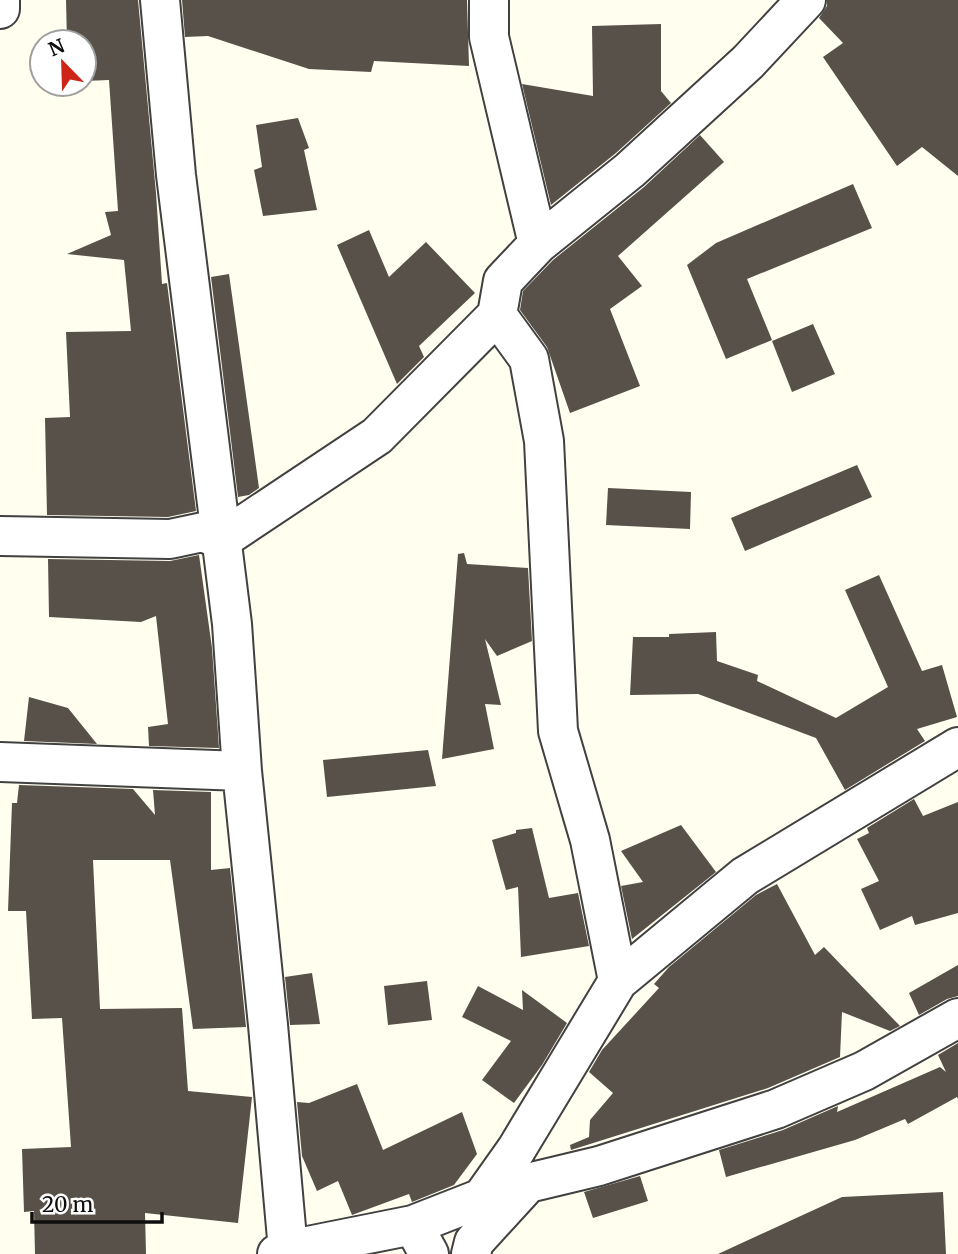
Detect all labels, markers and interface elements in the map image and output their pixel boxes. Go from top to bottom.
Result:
north arrow [28,28,98,98]
text: N [45,33,68,61]
scale bar [32,1180,161,1224]
text: 20 m [42,1191,94,1218]

